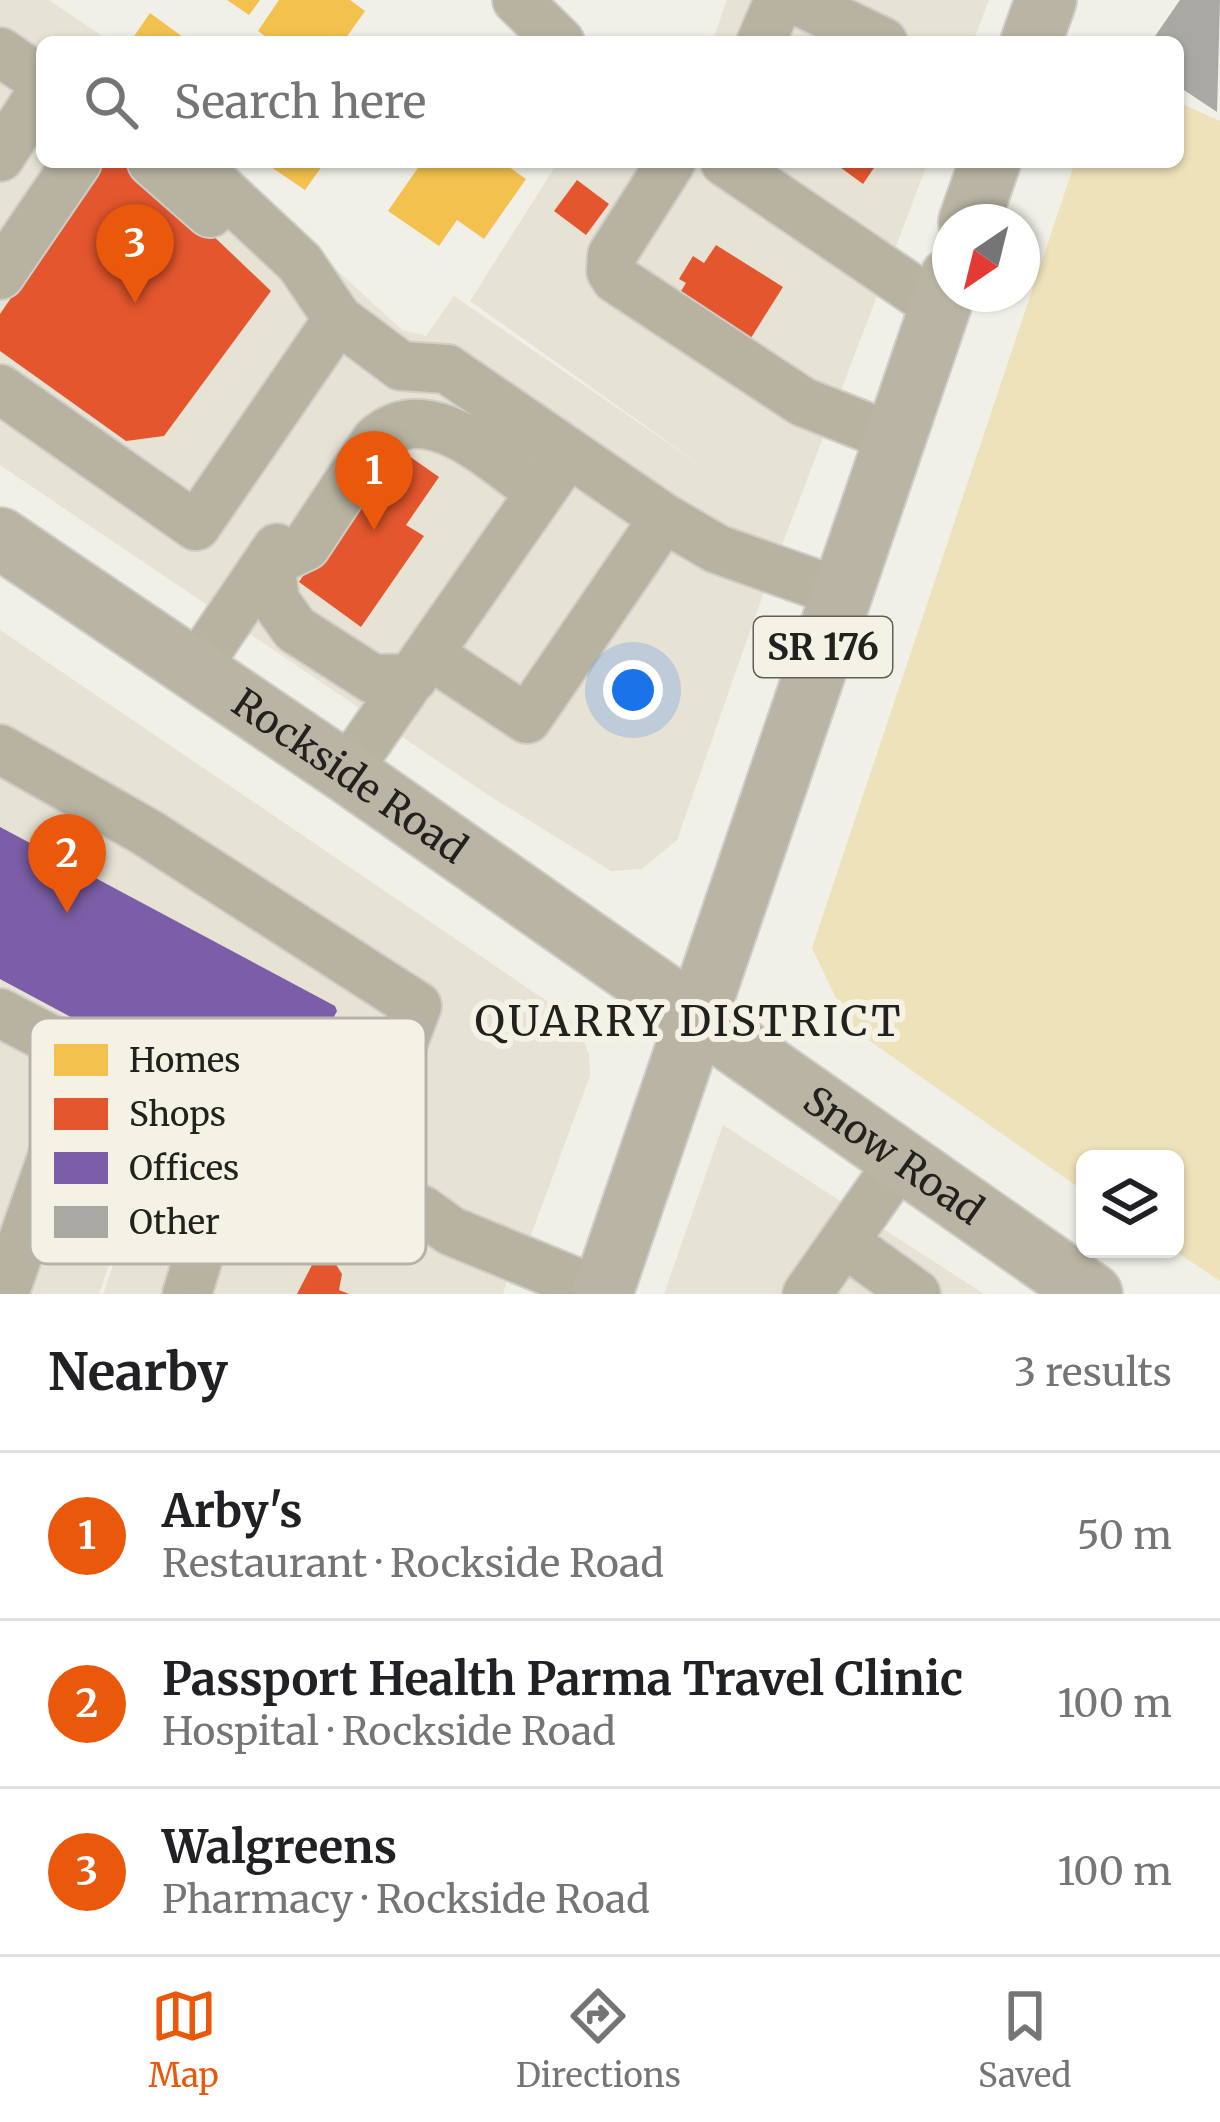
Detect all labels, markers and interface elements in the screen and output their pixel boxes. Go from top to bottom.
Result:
search box [36,36,1184,168]
icon: search [78,69,144,135]
text: Search here [174,74,426,130]
pin: 3 [96,204,174,303]
north arrow [932,204,1040,312]
pin: 1 [335,431,413,530]
road number: SR 176 [754,617,892,677]
your location [603,660,663,720]
street label: Rockside Road [223,678,476,874]
pin: 2 [28,814,106,913]
district label: QUARRY DISTRICT [475,995,903,1047]
legend [30,1018,426,1264]
text: Homes [129,1040,241,1081]
street label: Snow Road [794,1076,993,1235]
text: Shops [129,1094,226,1135]
text: Offices [129,1148,239,1189]
map controls [1076,1150,1184,1258]
button: layers [1076,1150,1184,1258]
text: Other [129,1202,220,1243]
text: Nearby [48,1340,228,1404]
text: 3 results [1014,1348,1172,1397]
text: Arby's [162,1483,303,1539]
text: 1 [78,1511,96,1560]
text: 50 m [1077,1511,1172,1560]
text: Restaurant · Rockside Road [162,1539,664,1588]
text: Passport Health Parma Travel Clinic [162,1651,963,1707]
text: 2 [76,1679,98,1728]
text: 100 m [1057,1679,1172,1728]
text: Hospital · Rockside Road [162,1707,616,1756]
text: Walgreens [162,1819,397,1875]
text: 3 [76,1847,98,1896]
text: 100 m [1057,1847,1172,1896]
text: Pharmacy · Rockside Road [162,1875,650,1924]
tab: Map [149,1983,219,2096]
tab: Directions [516,1983,681,2096]
tab: Saved [978,1983,1071,2096]

